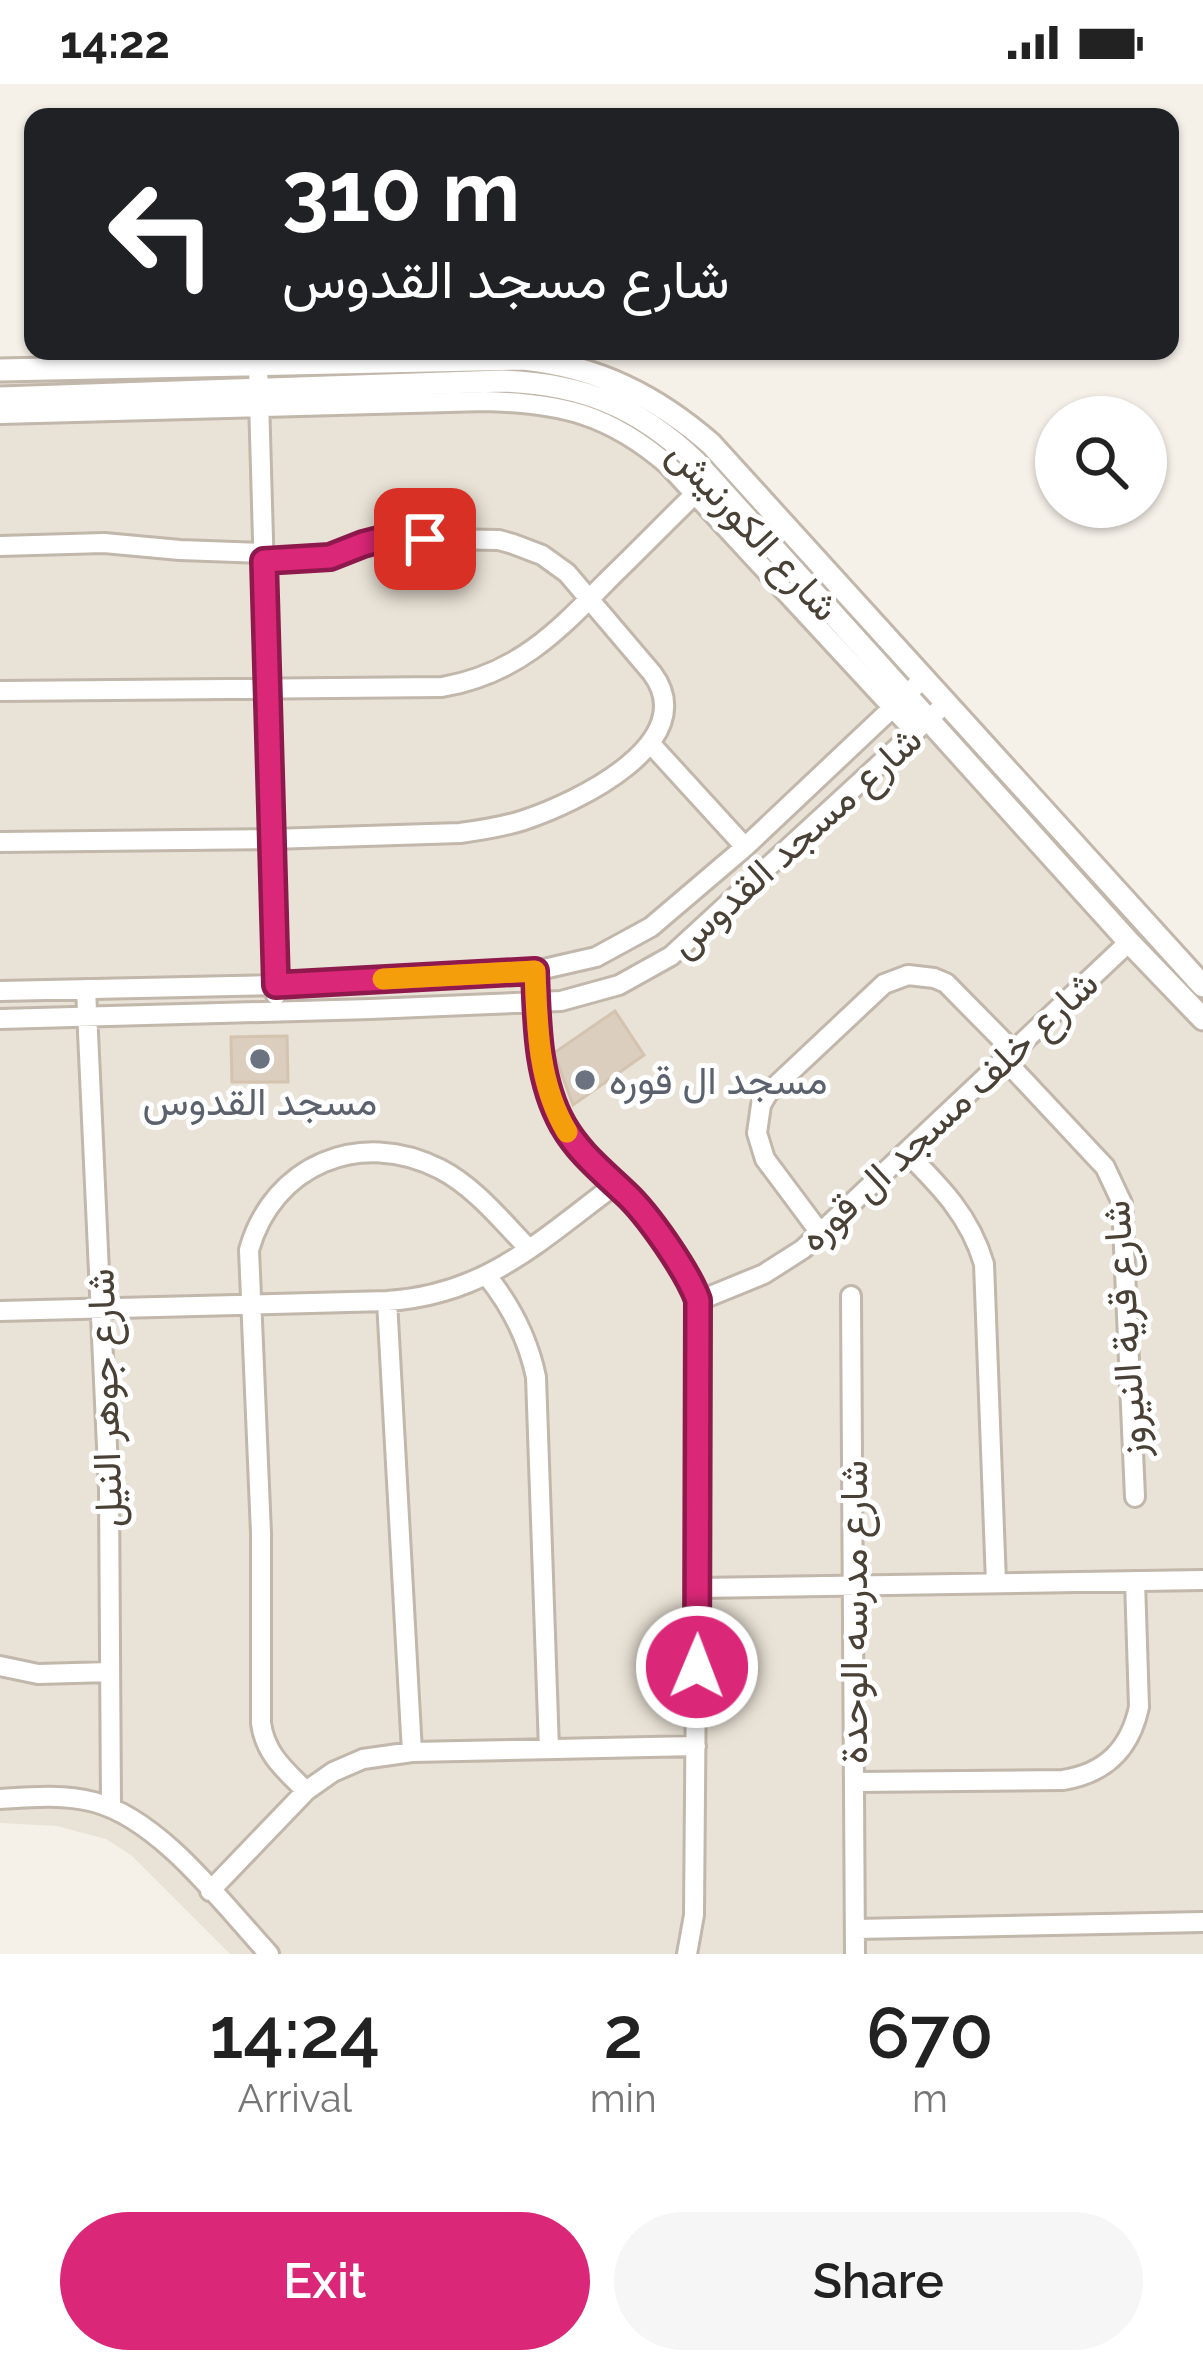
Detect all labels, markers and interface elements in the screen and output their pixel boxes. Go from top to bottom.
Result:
text: 14:22 [60,16,170,69]
text: 310 m [282,142,520,241]
icon: left [84,156,240,312]
text: شارع مسجد القدوس [282,247,730,311]
map controls [1035,396,1167,528]
button: search [1035,396,1167,528]
street label: شارع الكورنيش [656,430,849,633]
pin [374,488,476,590]
icon: arrive [392,506,458,572]
street label: شارع مسجد القدوس [660,716,933,969]
street label: شارع خلف مسجد ال قوره [789,960,1110,1263]
marker: مسجد القدوس [247,1046,273,1072]
place label: مسجد ال قوره [609,1057,828,1105]
marker: مسجد ال قوره [572,1067,598,1093]
place label: مسجد القدوس [143,1078,377,1126]
street label: شارع قرية النيروز [1092,1199,1160,1460]
street label: شارع جوهر النيل [76,1268,136,1528]
street label: شارع مدرسه الوحدة [830,1460,880,1764]
position arrow [634,1604,760,1730]
text: 14:24 [209,1990,380,2075]
text: 2 [603,1990,643,2075]
text: 670 [866,1990,994,2075]
text: Arrival [238,2075,352,2121]
text: min [590,2075,657,2121]
text: m [912,2075,948,2121]
button: Exit [60,2212,590,2350]
button: Share [614,2212,1143,2350]

